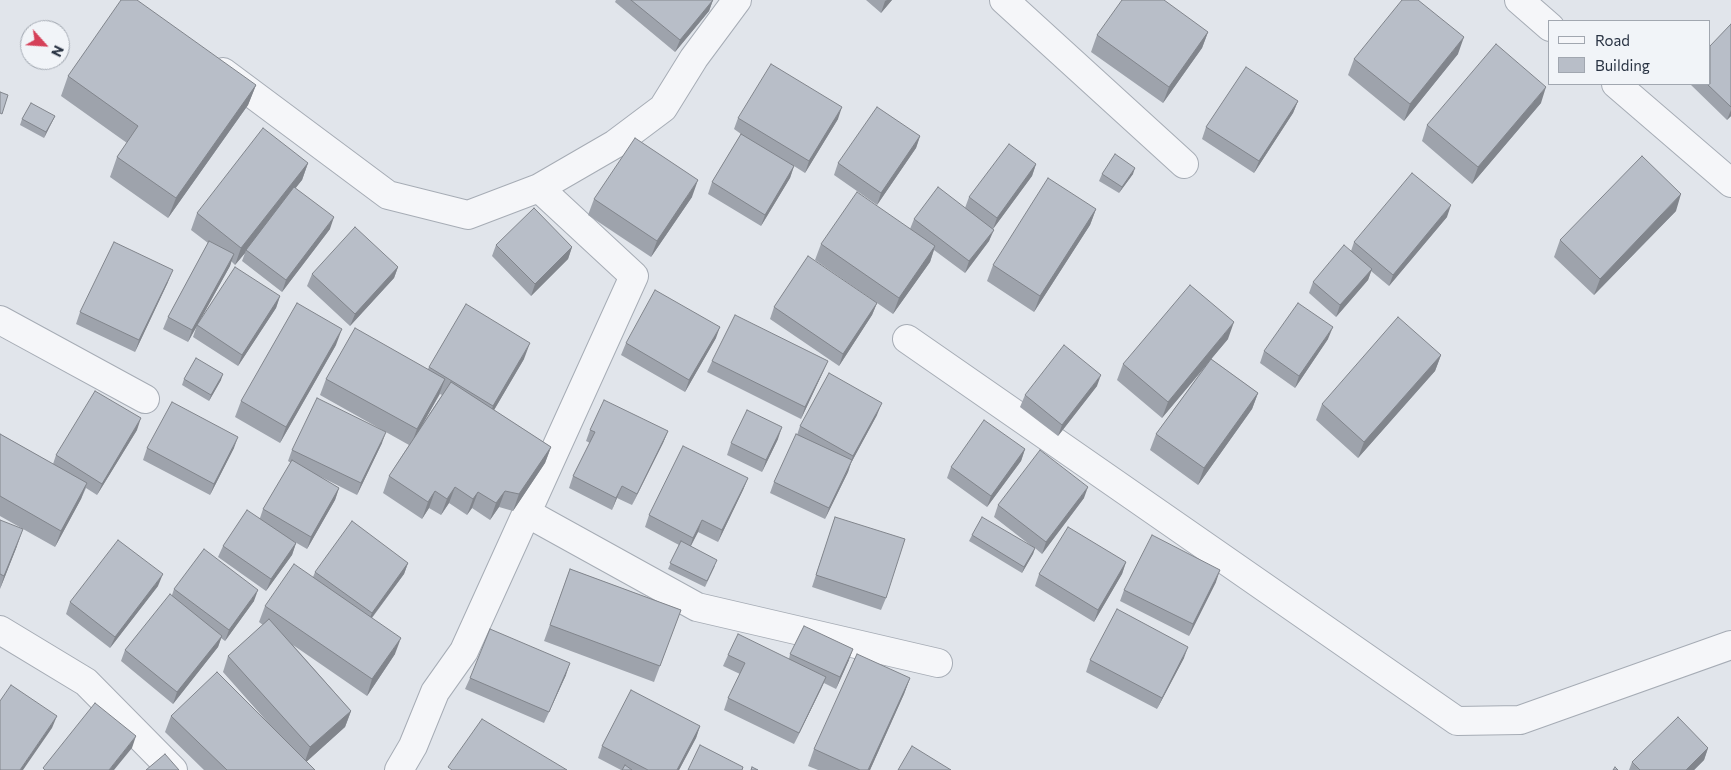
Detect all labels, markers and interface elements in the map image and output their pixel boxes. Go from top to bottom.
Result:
north arrow [20,20,70,70]
legend [1548,20,1711,85]
text: Road [1595,31,1630,49]
text: N [48,43,68,60]
text: Building [1595,56,1650,74]

